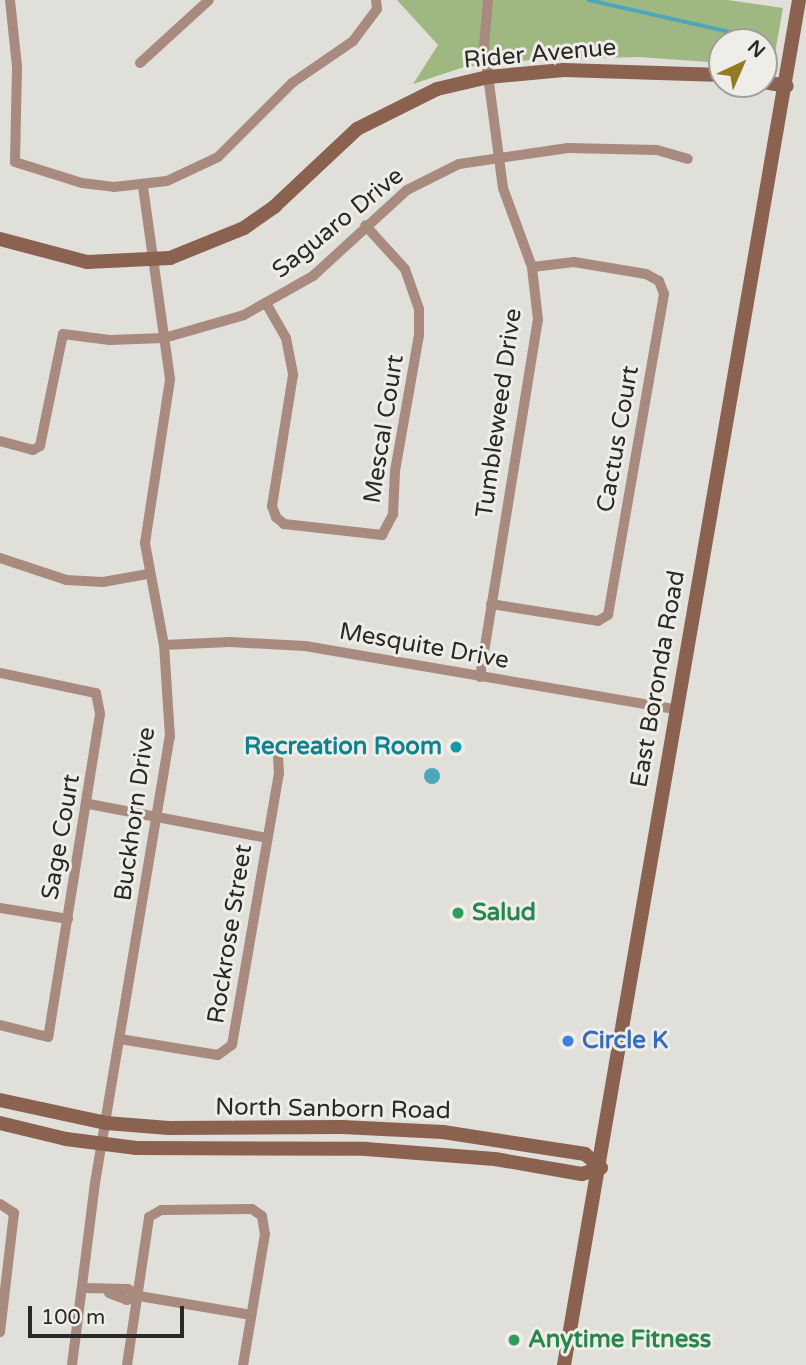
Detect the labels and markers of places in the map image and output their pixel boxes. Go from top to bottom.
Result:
place label: Recreation Room [244,733,442,761]
marker: Recreation Room [448,739,464,755]
place label: Salud [472,899,536,927]
marker: Salud [450,905,466,921]
place label: Circle K [582,1027,668,1055]
marker: Circle K [560,1033,576,1049]
place label: Anytime Fitness [528,1326,711,1354]
marker: Anytime Fitness [506,1332,522,1348]

